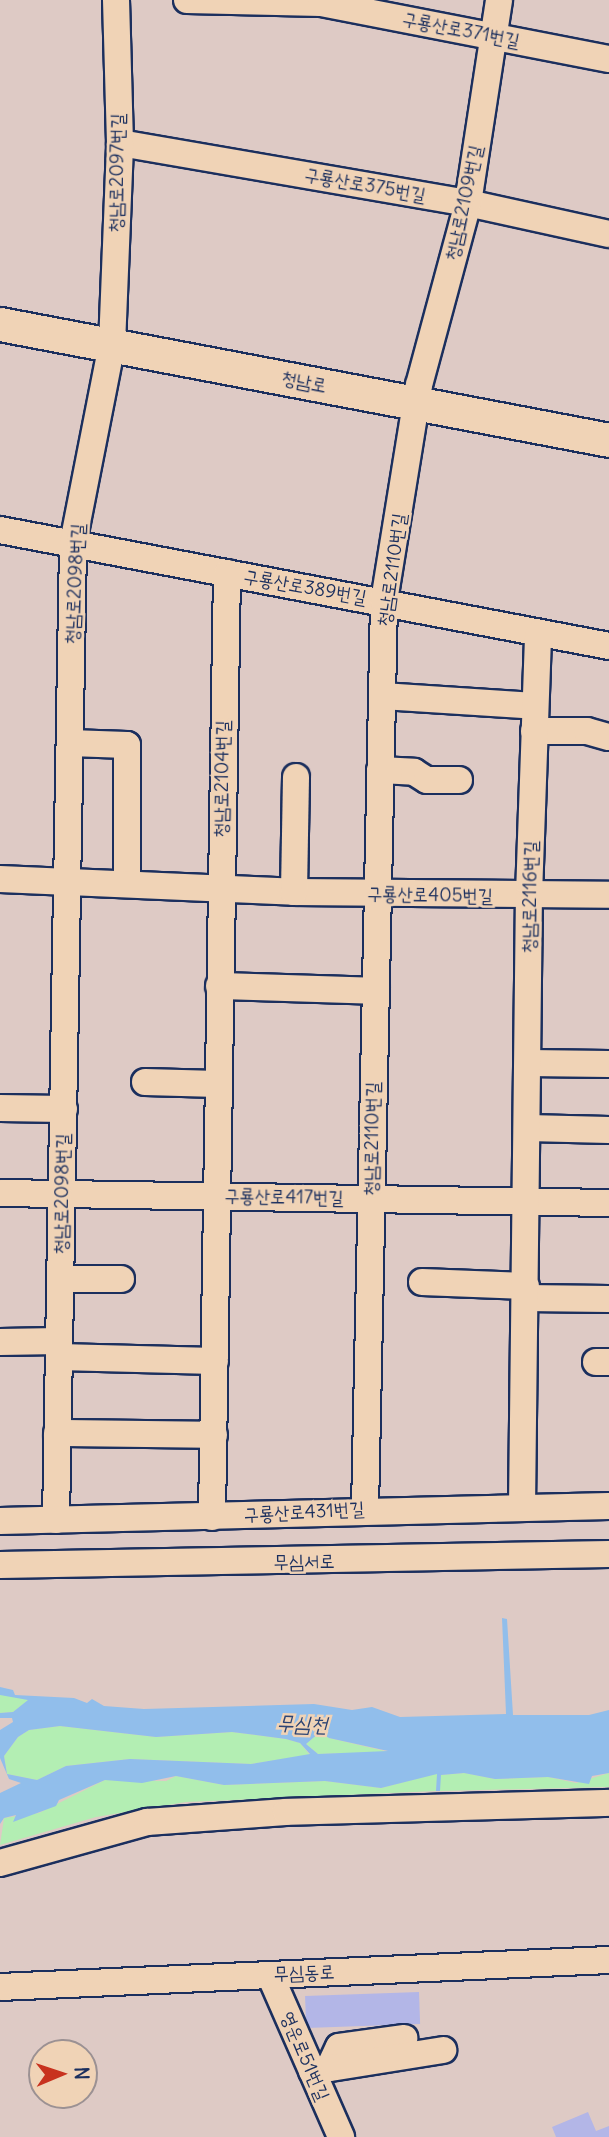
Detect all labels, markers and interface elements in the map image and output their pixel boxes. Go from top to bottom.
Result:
street label: 구룡산로371번길 [400,7,522,53]
street label: 청남로2097번길 [105,113,129,233]
street label: 청남로2109번길 [441,143,487,263]
street label: 구룡산로375번길 [303,163,427,207]
street label: 청남로 [279,366,329,398]
street label: 청남로2110번길 [373,512,411,628]
street label: 청남로2098번길 [60,523,90,645]
street label: 구룡산로389번길 [242,565,368,609]
street label: 청남로2104번길 [210,720,234,838]
street label: 청남로2116번길 [518,840,542,954]
street label: 구룡산로405번길 [367,883,493,907]
street label: 청남로2110번길 [360,1082,384,1196]
street label: 청남로2098번길 [50,1133,74,1255]
street label: 구룡산로417번길 [224,1185,344,1209]
street label: 구룡산로431번길 [243,1497,365,1527]
street label: 무심서로 [273,1550,335,1574]
water label: 무심천 [276,1711,328,1737]
street label: 무심동로 [273,1961,335,1985]
street label: 영운로51번길 [276,2008,334,2104]
north arrow [28,2039,98,2109]
text: N [70,2066,94,2080]

